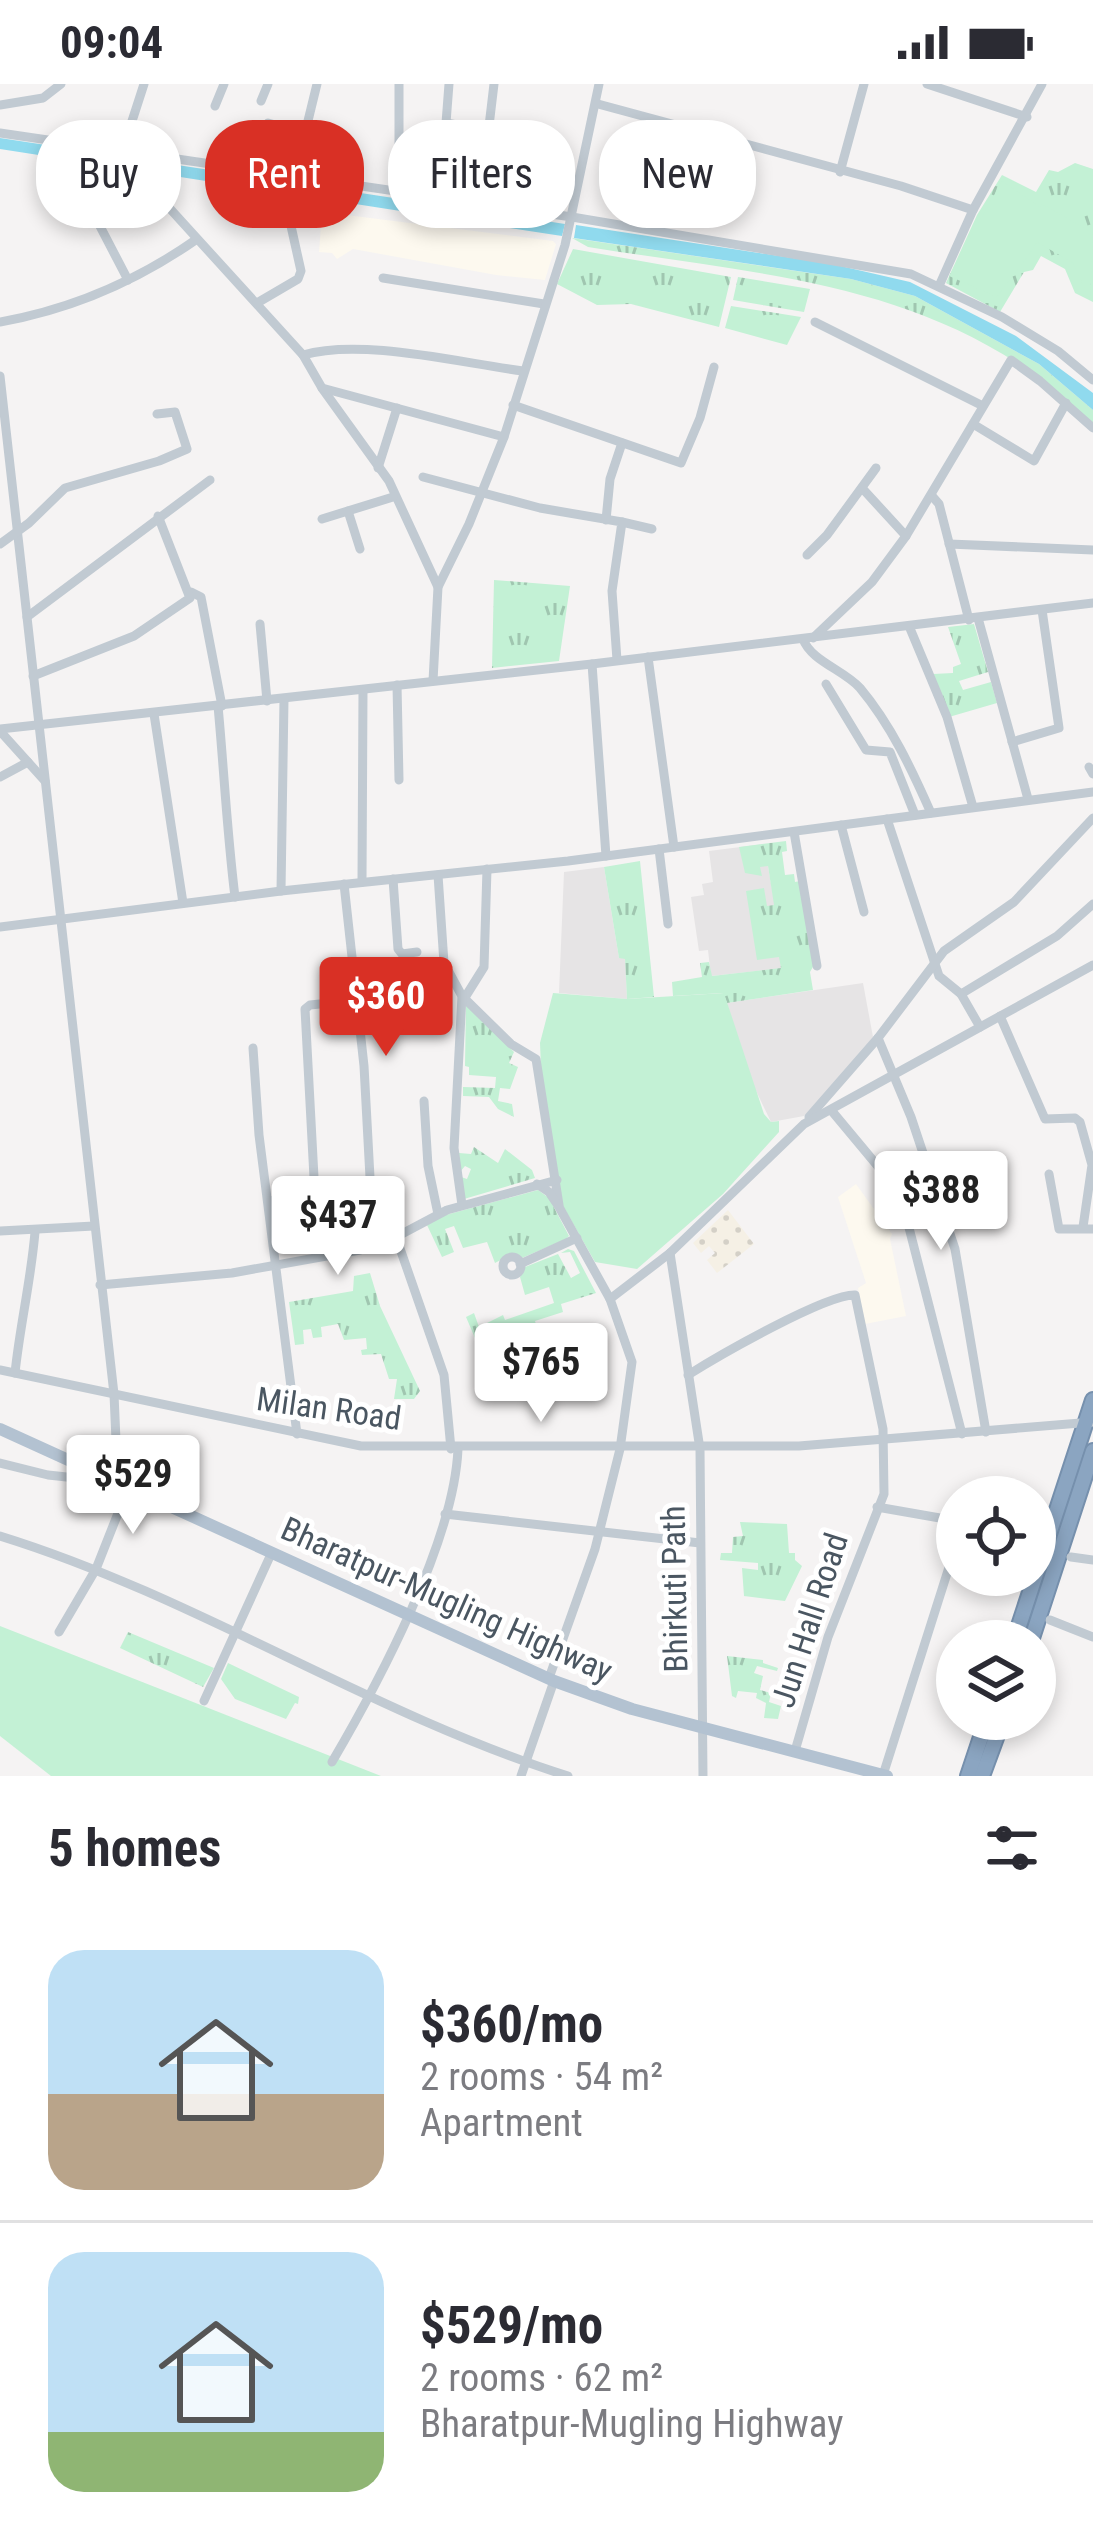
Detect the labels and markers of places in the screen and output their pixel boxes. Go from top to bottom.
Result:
pin: $360 [315,957,457,1059]
pin: $388 [870,1151,1012,1253]
pin: $437 [267,1176,409,1278]
pin: $765 [470,1323,612,1425]
pin: $529 [62,1435,204,1537]

